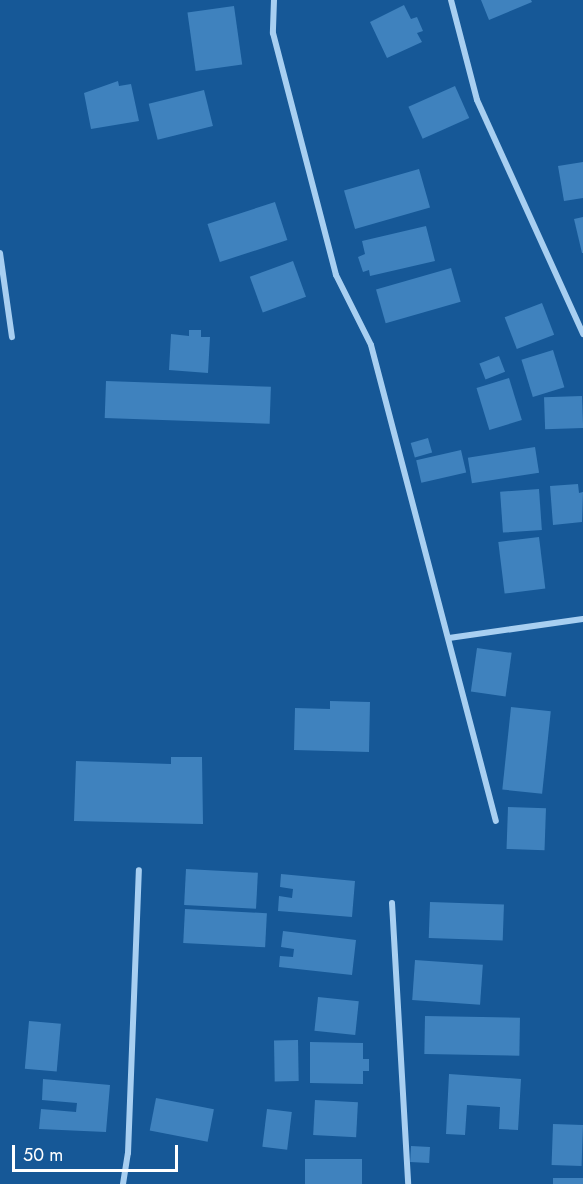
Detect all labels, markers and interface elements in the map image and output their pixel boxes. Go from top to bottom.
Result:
scale bar [15,1133,182,1171]
text: 50 m [23,1142,63,1168]

